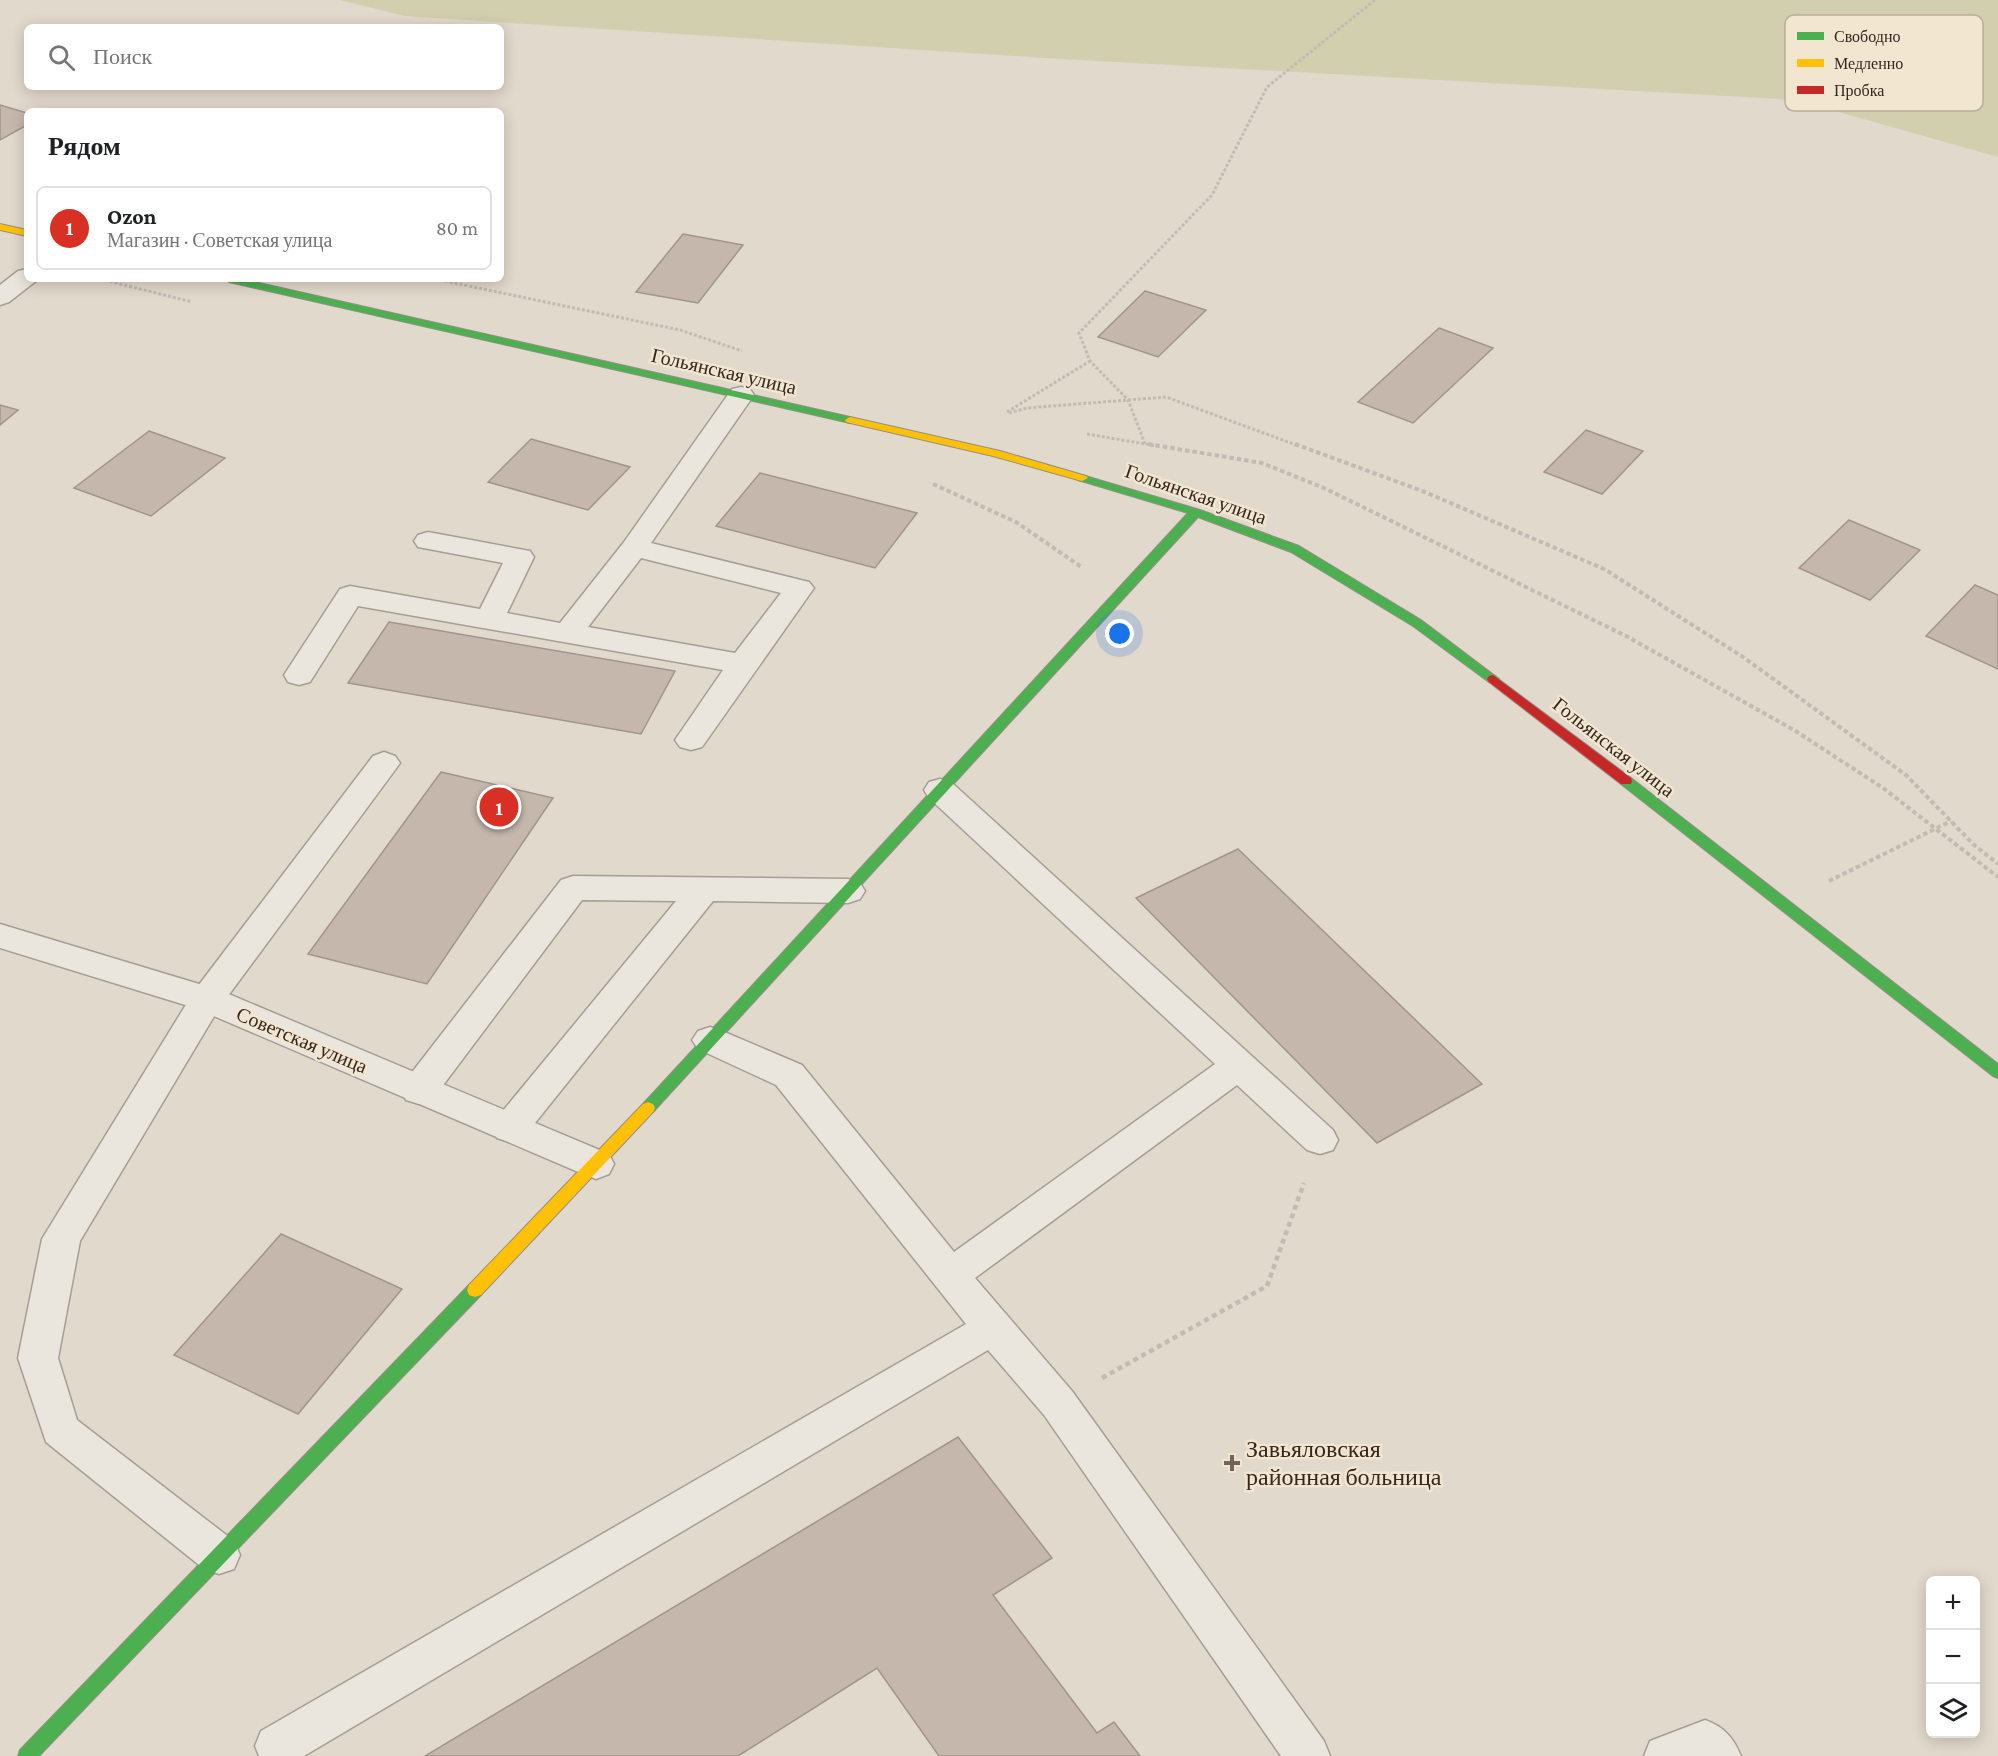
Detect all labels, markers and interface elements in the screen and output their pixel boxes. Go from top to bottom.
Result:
legend [1785,15,1983,111]
search box [24,24,504,90]
text: Свободно [1834,28,1901,46]
icon: search [45,41,78,74]
text: Поиск [93,44,152,69]
text: Медленно [1834,55,1903,73]
text: Пробка [1834,82,1884,100]
text: Рядом [48,132,121,161]
text: Ozon [107,204,156,229]
text: 1 [66,217,73,239]
text: 80 m [436,217,478,239]
text: Магазин · Советская улица [107,229,332,251]
street label: Гольянская улица [649,344,799,399]
street label: Гольянская улица [1122,459,1270,529]
your location [1105,619,1134,648]
street label: Гольянская улица [1548,693,1679,802]
pin: 1 [480,784,518,830]
street label: Советская улица [233,1003,371,1078]
place label: Завьяловская районная больница [1246,1435,1442,1490]
marker: Завьяловская районная больница [1223,1454,1241,1472]
map controls [1926,1576,1980,1738]
button: + [1926,1576,1980,1630]
button: − [1926,1630,1980,1684]
button: layers [1926,1684,1980,1738]

